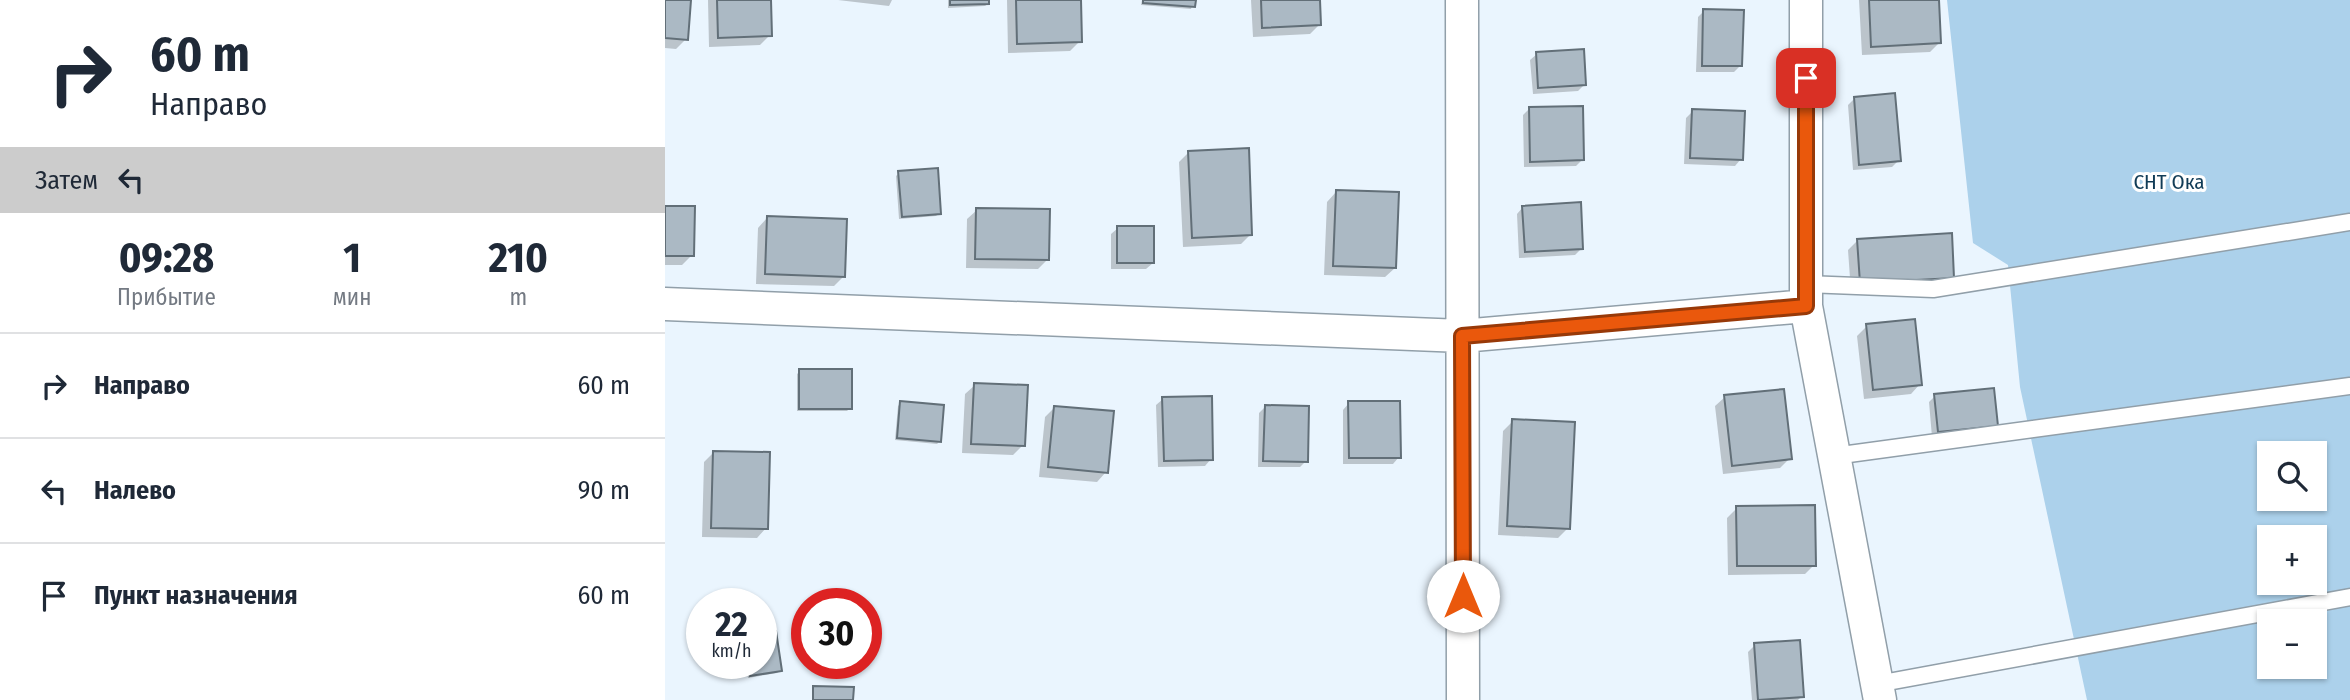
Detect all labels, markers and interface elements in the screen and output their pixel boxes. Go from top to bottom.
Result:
text: 60 m [150,25,250,84]
icon: right [35,28,126,119]
pin [1776,48,1836,108]
icon: arrive [1787,59,1825,97]
text: Направо [150,85,267,123]
icon: left [112,161,150,199]
text: Затем [35,165,98,196]
park label: СНТ Ока [2133,169,2205,195]
text: 09:28 [119,233,214,283]
text: 1 [343,233,361,283]
text: 210 [489,233,548,283]
text: Прибытие [117,283,216,311]
text: мин [333,283,371,311]
text: m [509,283,527,311]
icon: right [35,367,73,405]
text: Направо [94,370,190,401]
text: 60 m [577,370,630,401]
map controls [2257,441,2327,679]
button: search [2257,441,2327,511]
icon: left [35,472,73,510]
text: Налево [94,475,176,506]
text: 90 m [578,475,630,506]
button: + [2257,525,2327,595]
position arrow [1426,559,1500,633]
icon: arrive [35,577,73,615]
text: Пункт назначения [94,580,298,611]
text: 60 m [577,580,630,611]
speed limit sign: 30 [791,588,882,679]
text: 22 [715,603,748,645]
button: − [2257,609,2327,679]
text: km/h [711,640,752,662]

